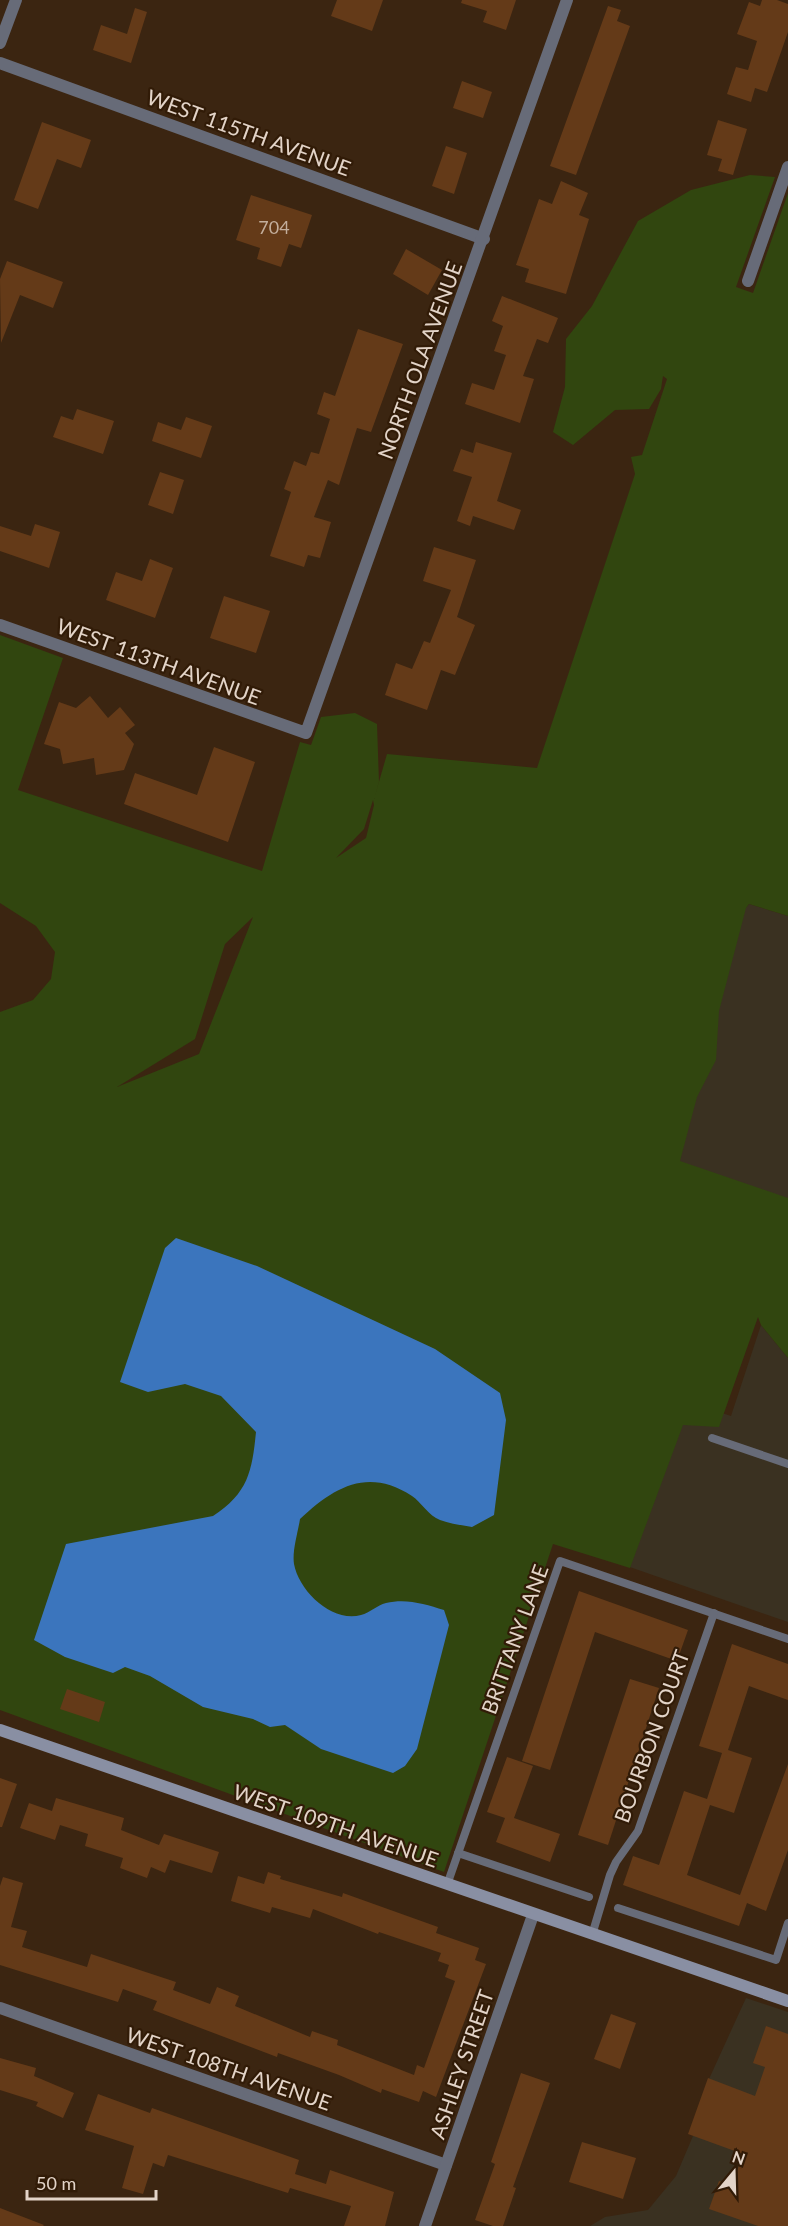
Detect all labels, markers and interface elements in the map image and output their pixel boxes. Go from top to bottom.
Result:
street label: WEST 115TH AVENUE [144,83,354,181]
house number: 704 [258,216,290,238]
street label: NORTH OLA AVENUE [372,258,466,462]
street label: WEST 113TH AVENUE [54,612,264,710]
street label: BRITTANY LANE [475,1561,553,1717]
street label: BOURBON COURT [608,1646,694,1826]
street label: WEST 109TH AVENUE [230,1778,442,1872]
street label: ASHLEY STREET [424,1986,498,2142]
street label: WEST 108TH AVENUE [123,2021,335,2115]
north arrow [704,2142,764,2202]
text: N [730,2146,748,2168]
scale bar [27,2163,156,2201]
text: 50 m [36,2172,76,2194]

